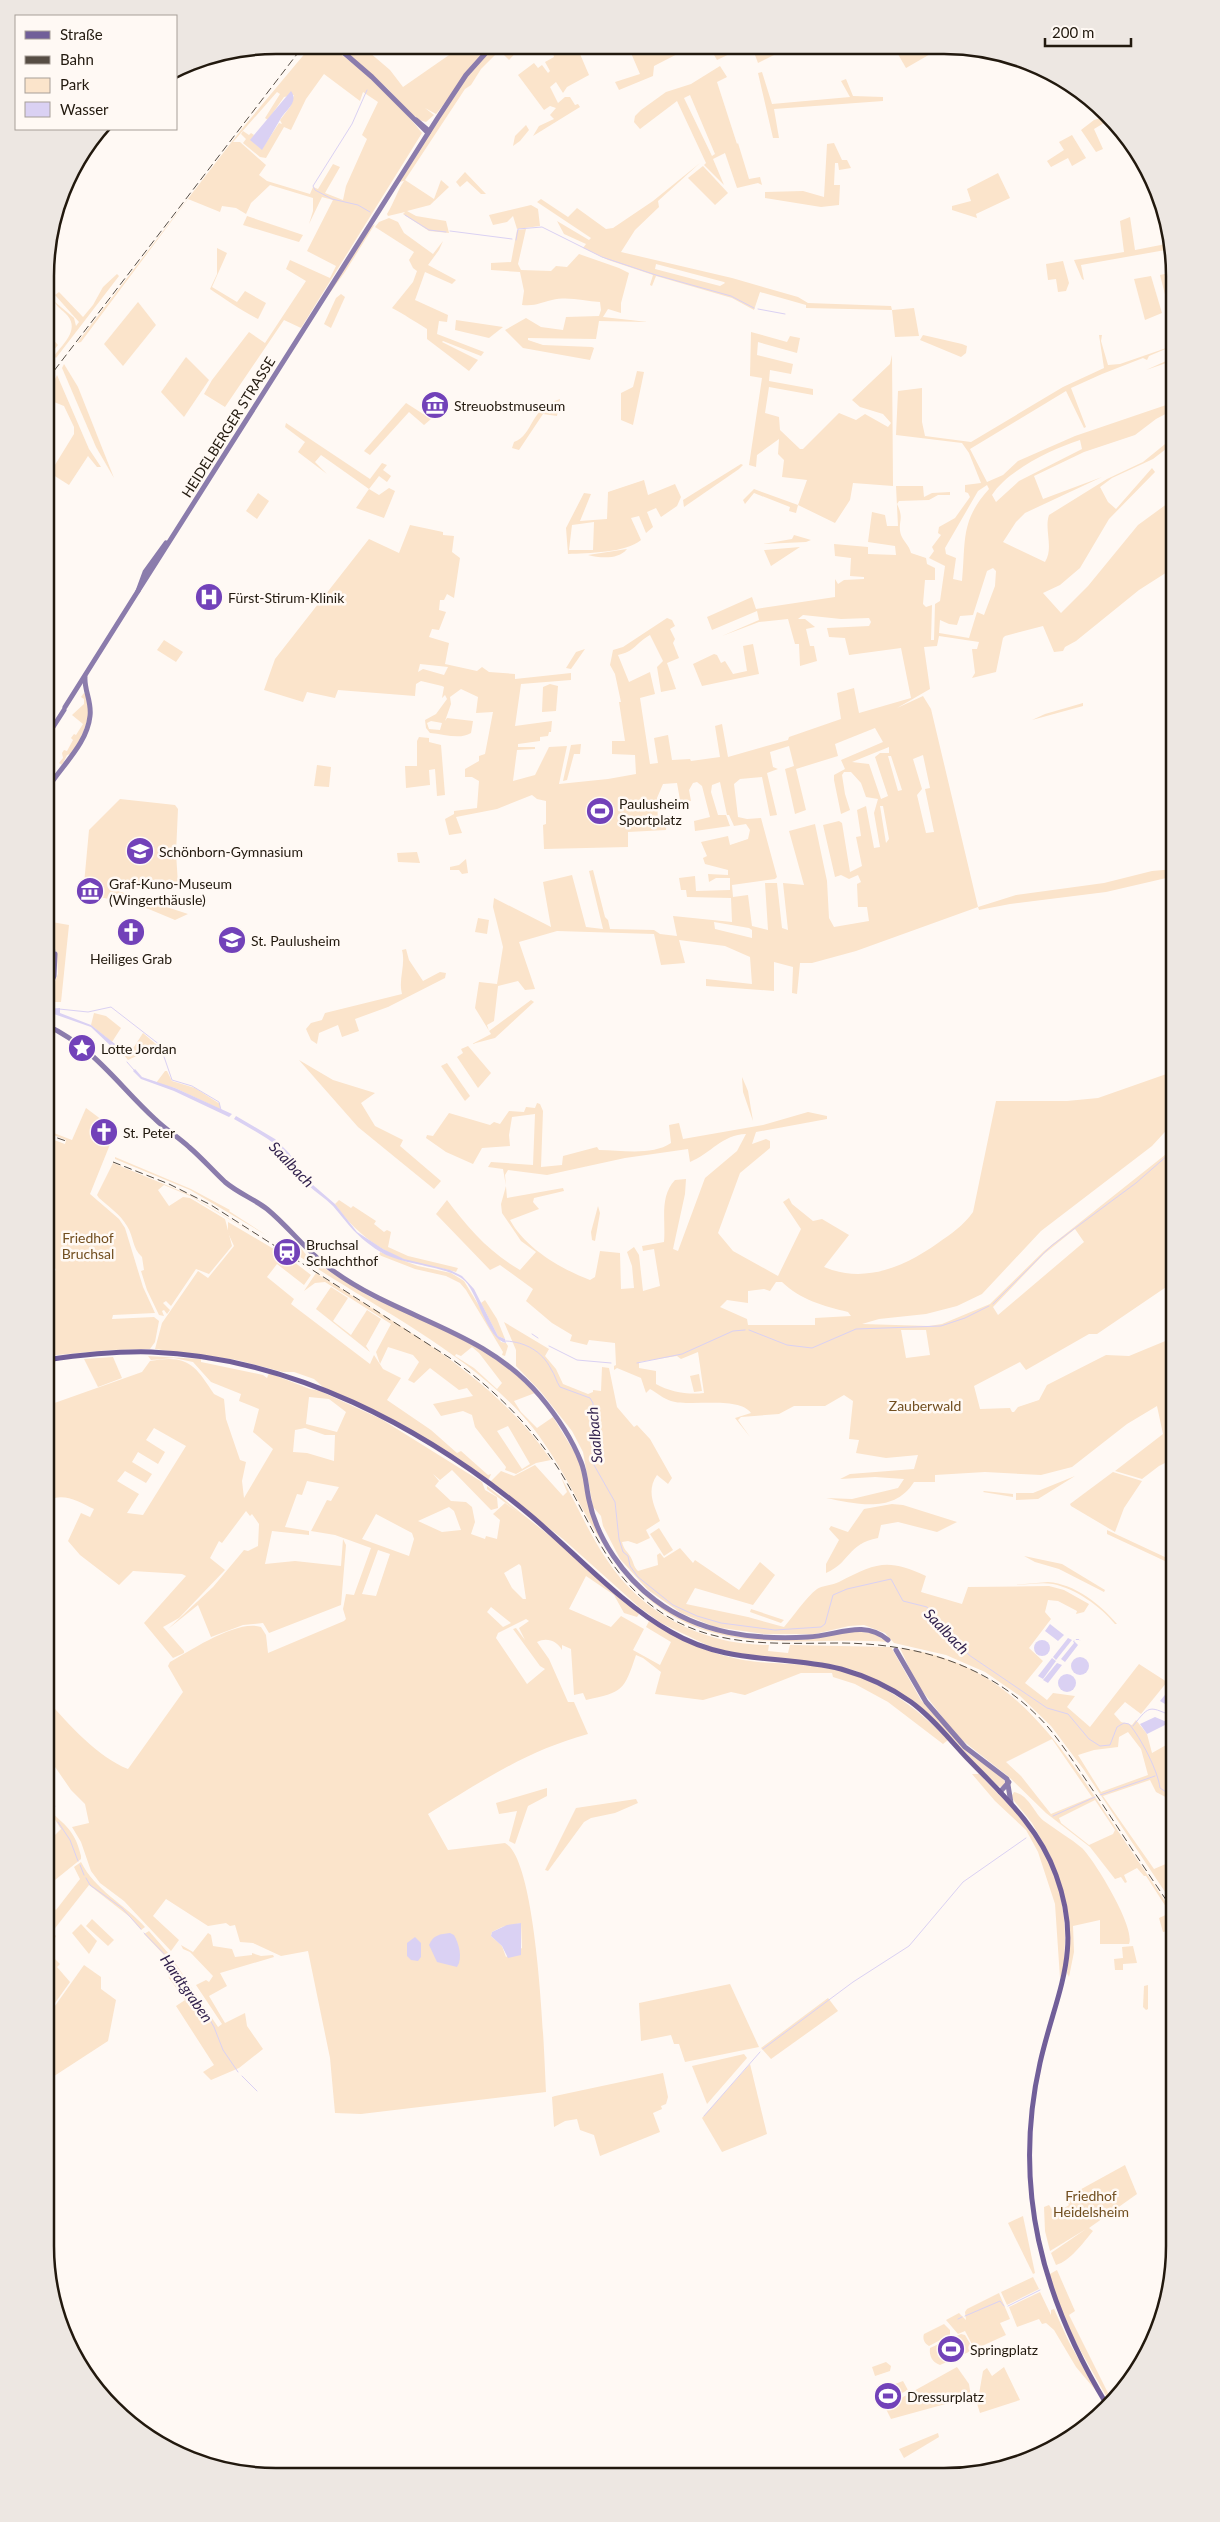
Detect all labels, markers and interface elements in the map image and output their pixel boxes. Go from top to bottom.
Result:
legend [15,15,178,130]
scale bar [1045,15,1131,47]
text: 200 m [1052,23,1094,41]
text: Straße [60,25,103,43]
text: Bahn [60,50,94,68]
text: Park [60,75,90,93]
text: Wasser [60,100,109,118]
street label: HEIDELBERGER STRASSE [178,354,278,500]
museum icon: Streuobstmuseum [420,390,450,420]
place label: Streuobstmuseum [454,397,565,414]
hospital icon: Fürst-Stirum-Klinik [194,582,224,612]
place label: Fürst-Stirum-Klinik [228,589,345,606]
place label: Paulusheim Sportplatz [619,795,689,828]
sports icon: Paulusheim Sportplatz [585,796,615,826]
school or university icon: Schönborn-Gymnasium [125,836,155,866]
place label: Schönborn-Gymnasium [159,843,303,860]
place label: Graf-Kuno-Museum (Wingerthäusle) [109,875,232,908]
museum icon: Graf-Kuno-Museum (Wingerthäusle) [75,876,105,906]
church icon: Heiliges Grab [116,917,146,947]
school or university icon: St. Paulusheim [217,925,247,955]
place label: St. Paulusheim [251,932,340,949]
place label: Heiliges Grab [90,950,172,967]
place icon: Lotte Jordan [67,1033,97,1063]
place label: Lotte Jordan [101,1040,177,1057]
church icon: St. Peter [89,1117,119,1147]
place label: St. Peter [123,1124,175,1141]
water label: Saalbach [266,1137,318,1191]
park label: Friedhof Bruchsal [62,1229,114,1262]
place label: Bruchsal Schlachthof [306,1236,378,1269]
station icon: Bruchsal Schlachthof [272,1237,302,1267]
park label: Zauberwald [889,1397,961,1414]
water label: Saalbach [583,1406,605,1464]
water label: Saalbach [921,1604,973,1658]
water label: Hardtgraben [157,1951,217,2026]
park label: Friedhof Heidelsheim [1053,2187,1129,2220]
sports icon: Springplatz [936,2334,966,2364]
place label: Springplatz [970,2341,1038,2358]
sports icon: Dressurplatz [873,2381,903,2411]
place label: Dressurplatz [907,2388,984,2405]

